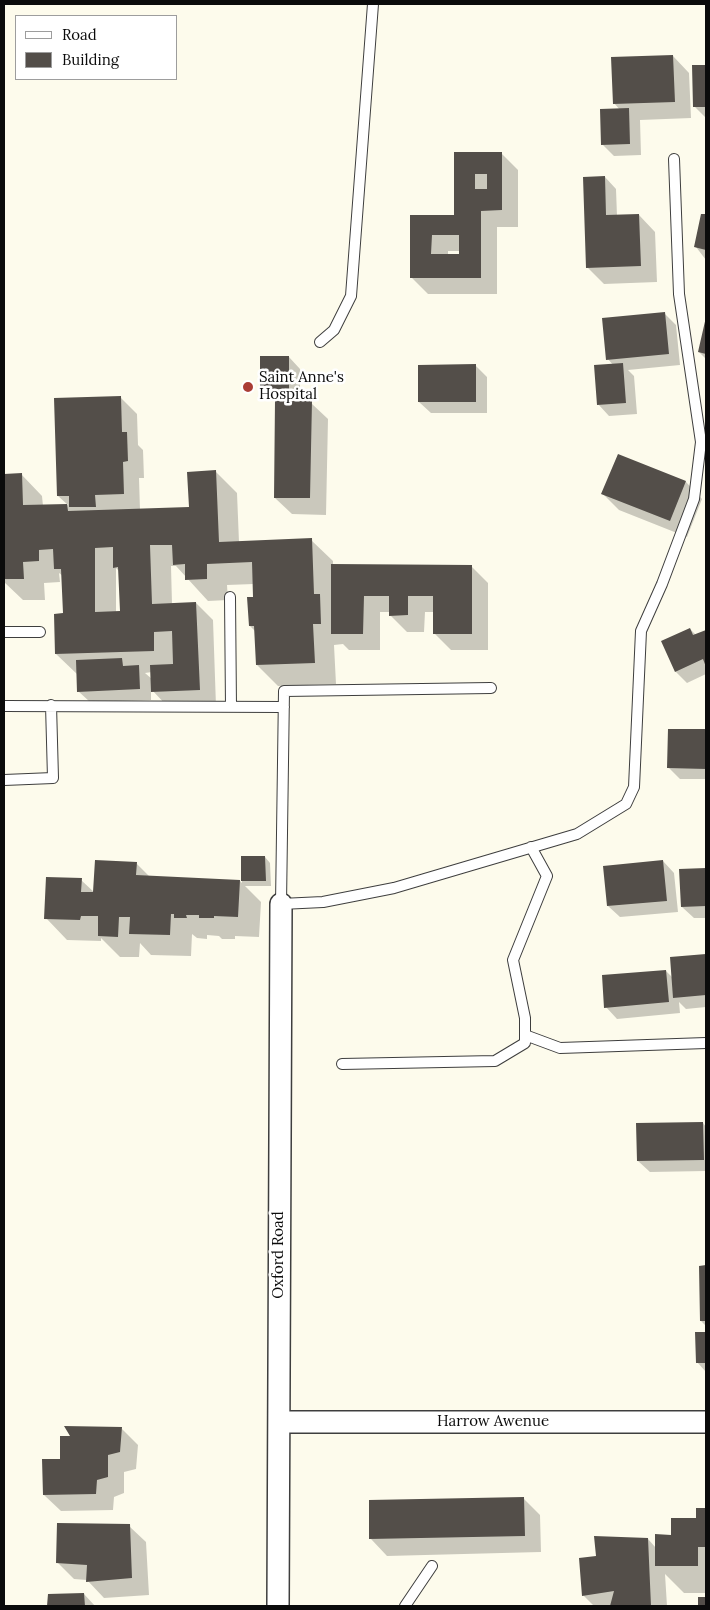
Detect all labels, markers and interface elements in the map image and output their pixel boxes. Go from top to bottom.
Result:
legend [15,15,178,80]
text: Road [62,25,97,44]
text: Building [62,50,119,69]
place label: Saint Anne's Hospital [259,369,344,404]
marker: Saint Anne's Hospital [241,380,255,394]
street label: Oxford Road [270,1211,288,1299]
street label: Harrow Awenue [437,1413,549,1431]

